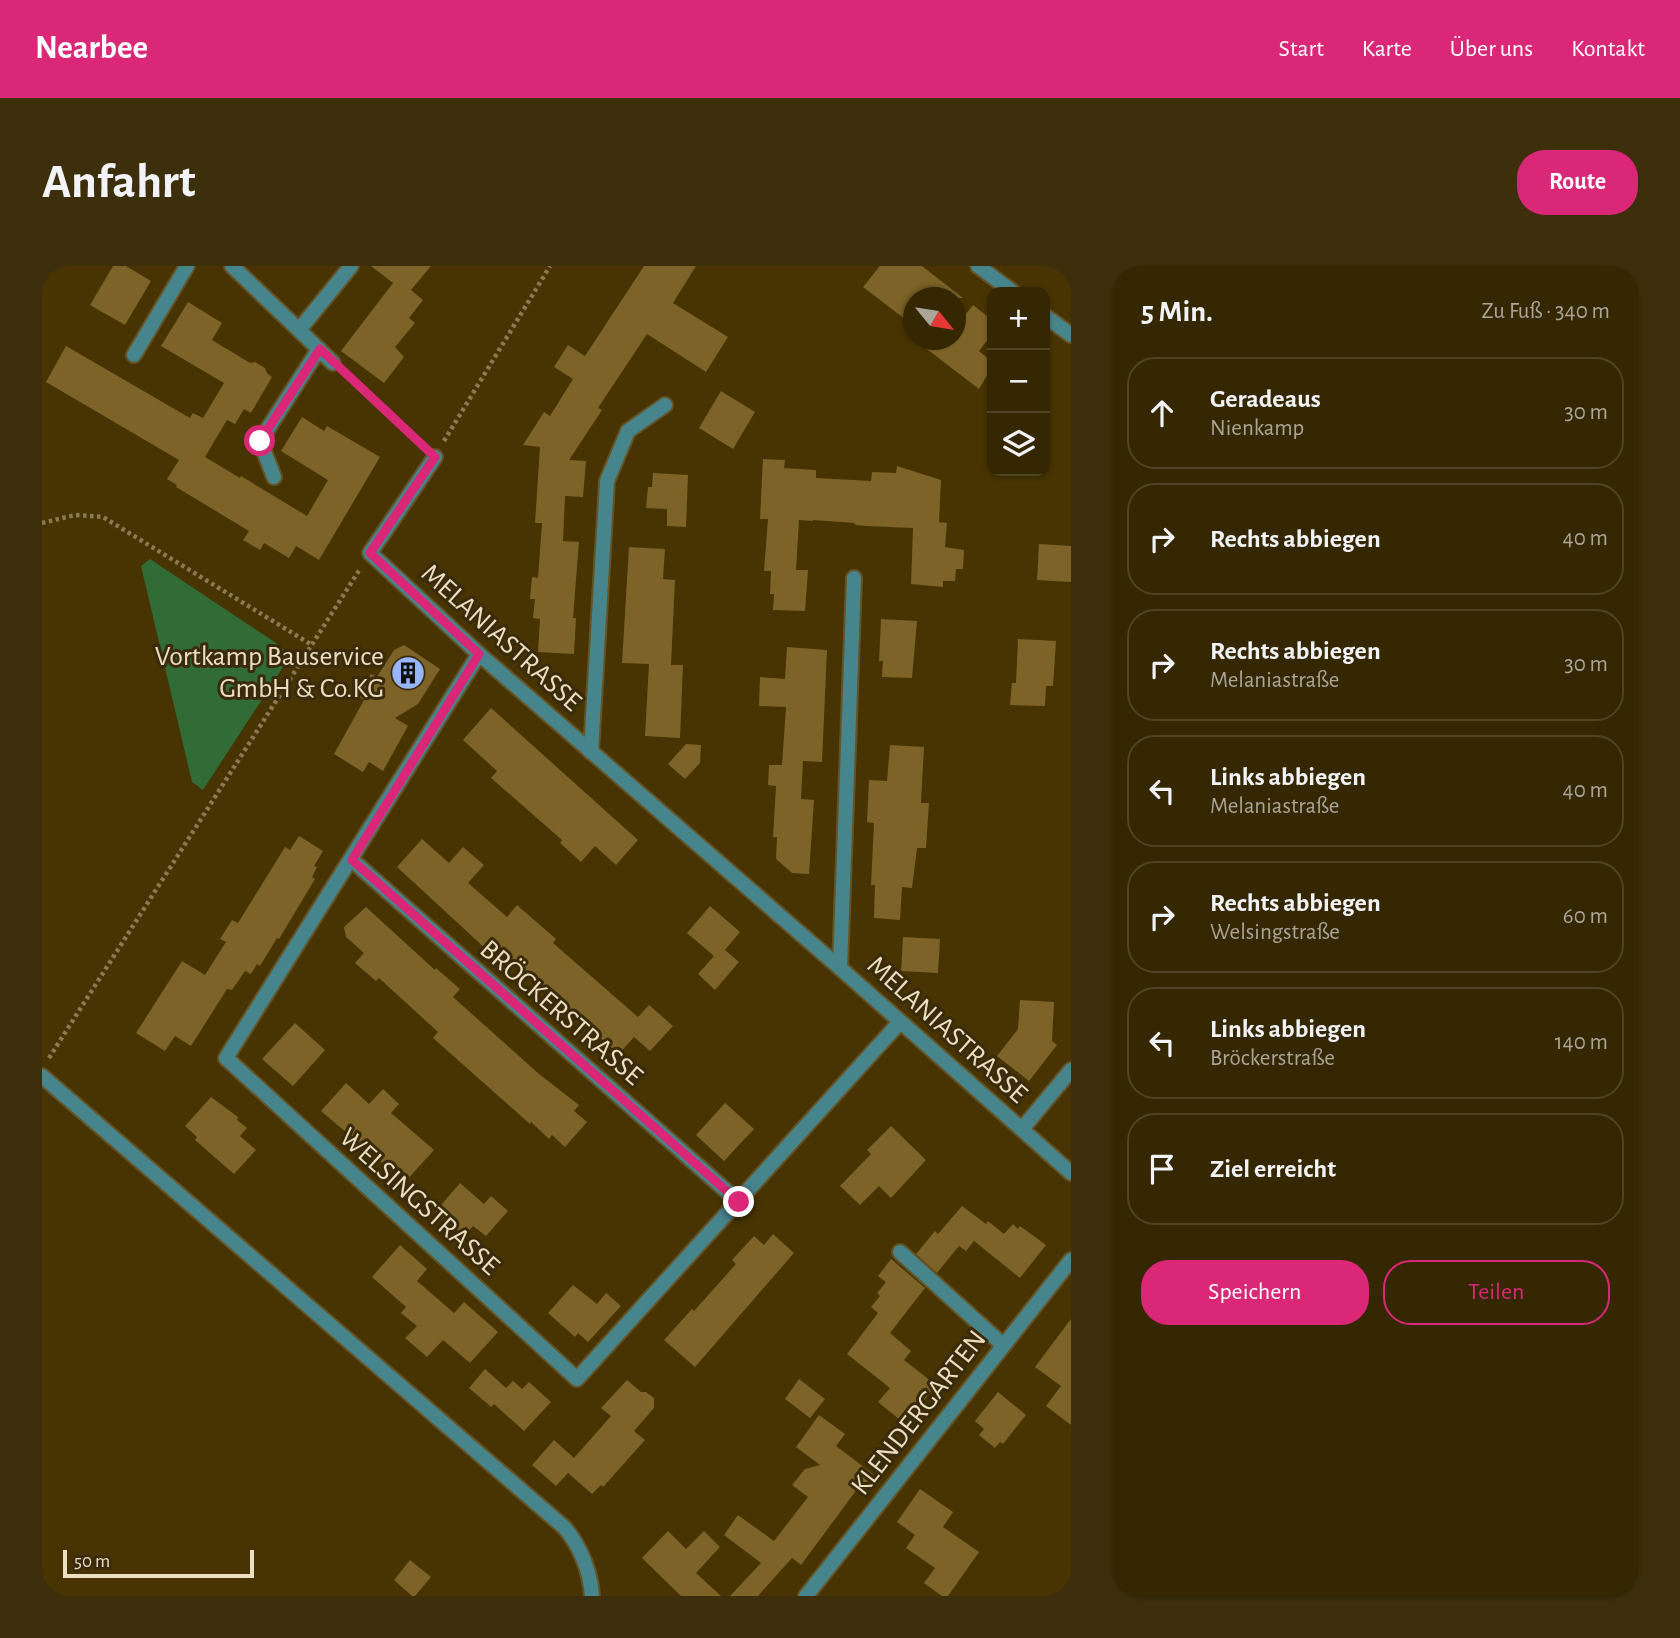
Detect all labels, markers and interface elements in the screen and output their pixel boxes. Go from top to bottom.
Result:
text: Nearbee [35,32,148,65]
text: Start [1279,37,1324,61]
text: Karte [1362,37,1412,61]
text: Über uns [1450,37,1533,61]
text: Kontakt [1571,37,1645,61]
button: Route [1517,150,1638,215]
text: Anfahrt [42,158,196,207]
north arrow [903,287,966,350]
map controls [987,287,1050,476]
button: + [987,287,1050,350]
text: 5 Min. [1141,297,1213,327]
text: Zu Fuß · 340 m [1482,300,1610,323]
button: − [987,350,1050,413]
text: Geradeaus [1210,386,1321,412]
icon: ahead [1143,394,1181,432]
text: 30 m [1564,401,1608,424]
button: layers [987,413,1050,476]
text: Nienkamp [1210,417,1304,440]
route start [244,425,275,456]
icon: right [1143,520,1181,558]
text: Rechts abbiegen [1210,526,1381,552]
text: 40 m [1563,527,1608,550]
street label: MELANIASTRASSE [416,559,586,717]
text: Rechts abbiegen [1210,638,1381,664]
place label: Vortkamp Bauservice GmbH & Co.KG [155,643,384,703]
icon: right [1143,646,1181,684]
text: 30 m [1564,653,1608,676]
building icon: Vortkamp Bauservice GmbH & Co.KG [389,654,427,692]
text: Melaniastraße [1210,669,1339,692]
text: Links abbiegen [1210,764,1366,790]
icon: left [1143,772,1181,810]
text: 40 m [1563,779,1608,802]
text: Melaniastraße [1210,795,1339,818]
text: Rechts abbiegen [1210,890,1381,916]
icon: right [1143,898,1181,936]
text: 60 m [1563,905,1608,928]
text: Welsingstraße [1210,921,1340,944]
street label: BRÖCKERSTRASSE [474,934,649,1091]
street label: MELANIASTRASSE [862,951,1032,1109]
text: Links abbiegen [1210,1016,1366,1042]
icon: left [1143,1024,1181,1062]
text: 140 m [1555,1031,1608,1054]
text: Bröckerstraße [1210,1047,1335,1070]
street label: WELSINGSTRASSE [334,1123,504,1281]
icon: arrive [1143,1150,1181,1188]
text: Ziel erreicht [1210,1156,1336,1182]
route end [723,1186,754,1217]
button: Speichern [1141,1260,1369,1325]
button: Teilen [1383,1260,1610,1325]
street label: KLENDERGARTEN [846,1325,992,1501]
scale bar [63,1547,254,1579]
text: 50 m [74,1552,110,1571]

